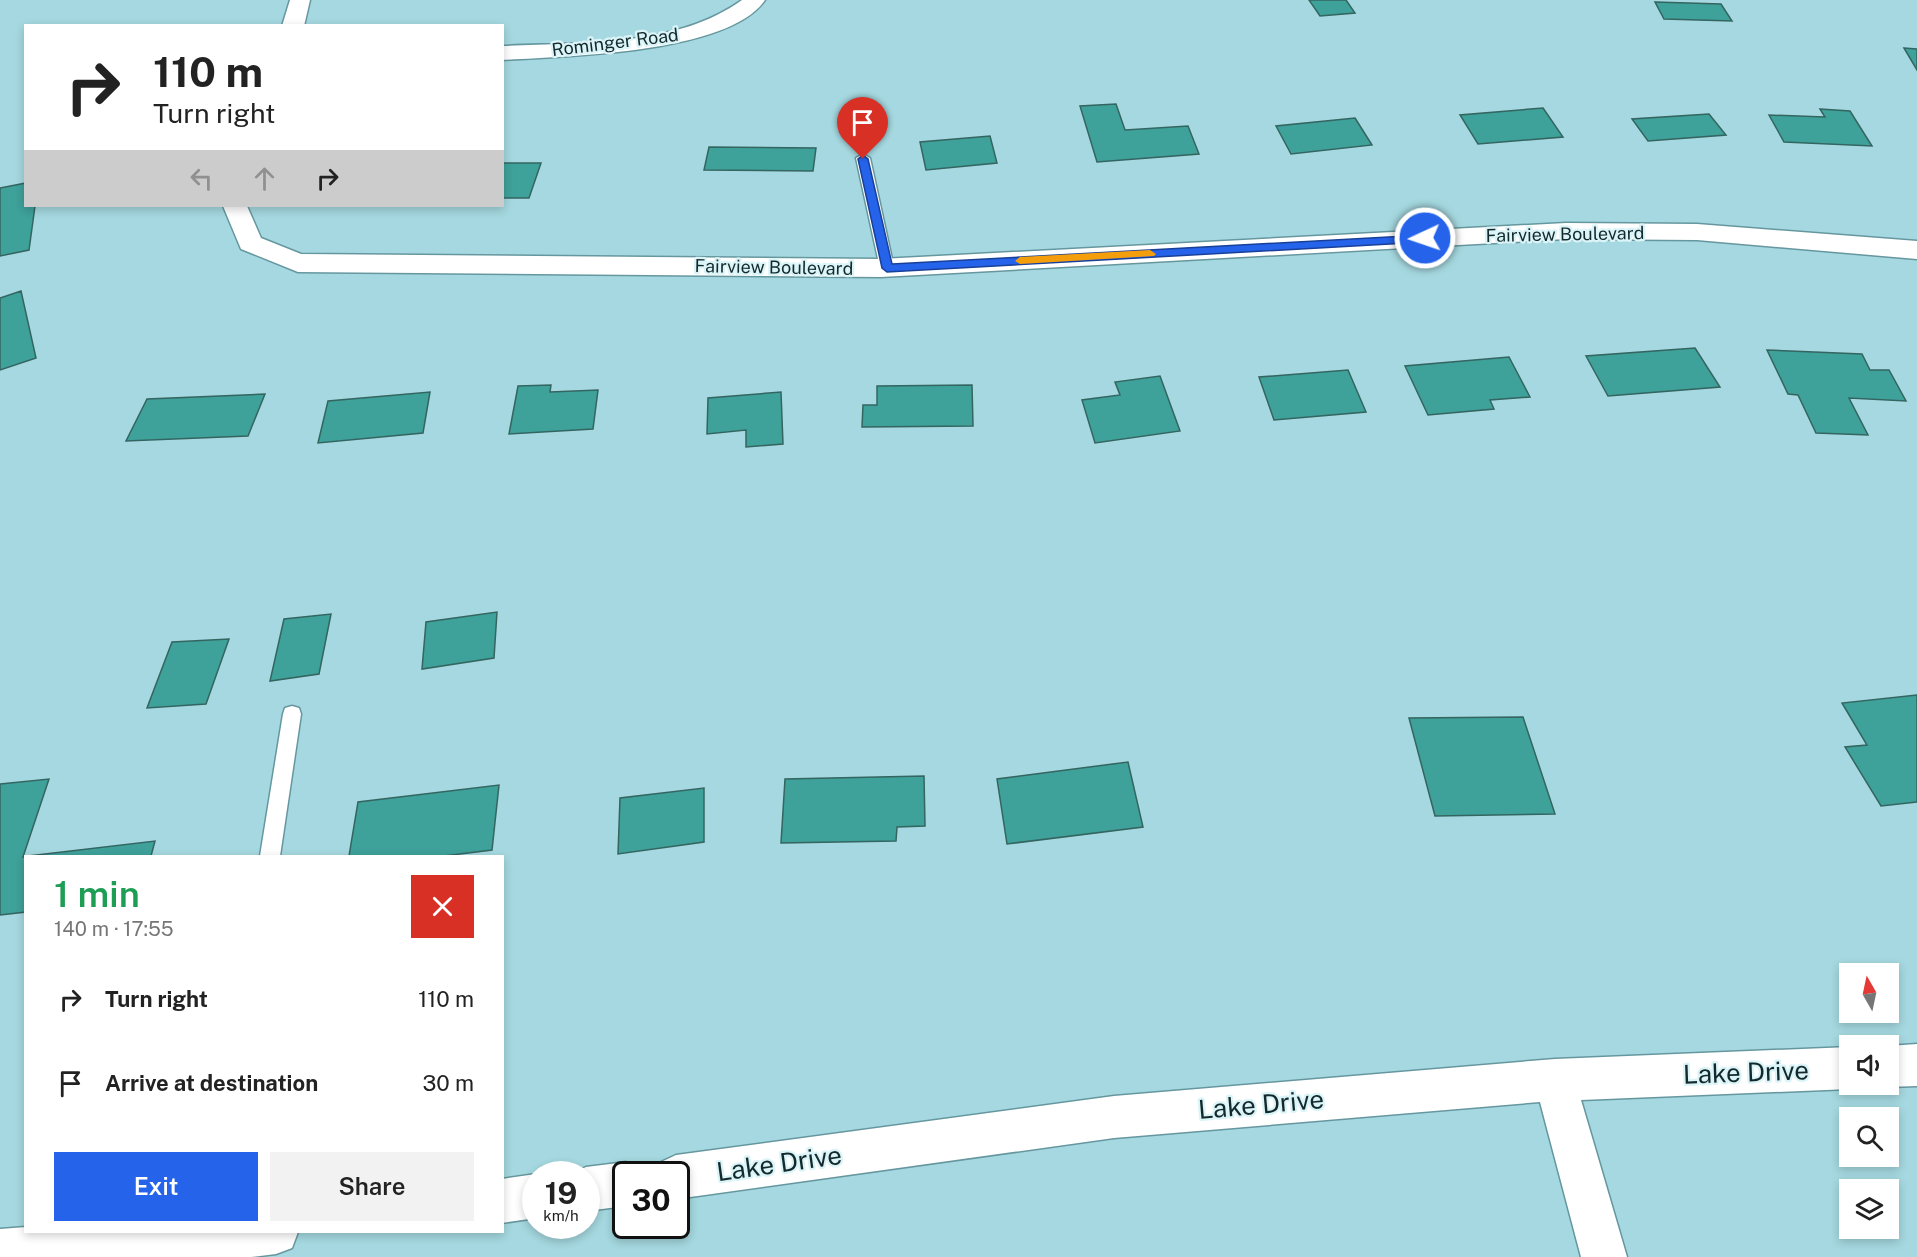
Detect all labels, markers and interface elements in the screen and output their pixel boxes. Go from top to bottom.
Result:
street label: Rominger Road [550,24,680,60]
text: 110 m [153,47,263,96]
icon: right [54,48,132,126]
text: Turn right [153,97,276,129]
pin [837,97,888,159]
icon: arrive [846,106,879,139]
icon: left [185,162,218,195]
icon: ahead [248,162,281,195]
icon: right [311,162,344,195]
position arrow [1393,206,1457,270]
street label: Fairview Boulevard [1486,222,1644,246]
street label: Fairview Boulevard [695,255,853,279]
text: 1 min [54,873,140,915]
button: close [411,875,474,938]
text: 140 m · 17:55 [54,917,174,941]
north arrow [1839,963,1899,1023]
map controls [1839,963,1899,1239]
icon: right [54,983,87,1016]
text: Turn right [105,986,208,1012]
text: 110 m [418,986,474,1012]
button: sound [1839,1035,1899,1095]
street label: Lake Drive [1682,1054,1810,1090]
icon: arrive [54,1067,87,1100]
text: Arrive at destination [105,1070,318,1096]
text: 30 m [422,1070,474,1096]
street label: Lake Drive [1197,1083,1325,1125]
button: search [1839,1107,1899,1167]
street label: Lake Drive [714,1139,844,1187]
button: Exit [54,1152,258,1221]
button: Share [270,1152,474,1221]
speed limit sign: 30 [612,1161,690,1239]
text: 19 [545,1175,577,1211]
button: layers [1839,1179,1899,1239]
text: km/h [543,1207,579,1224]

